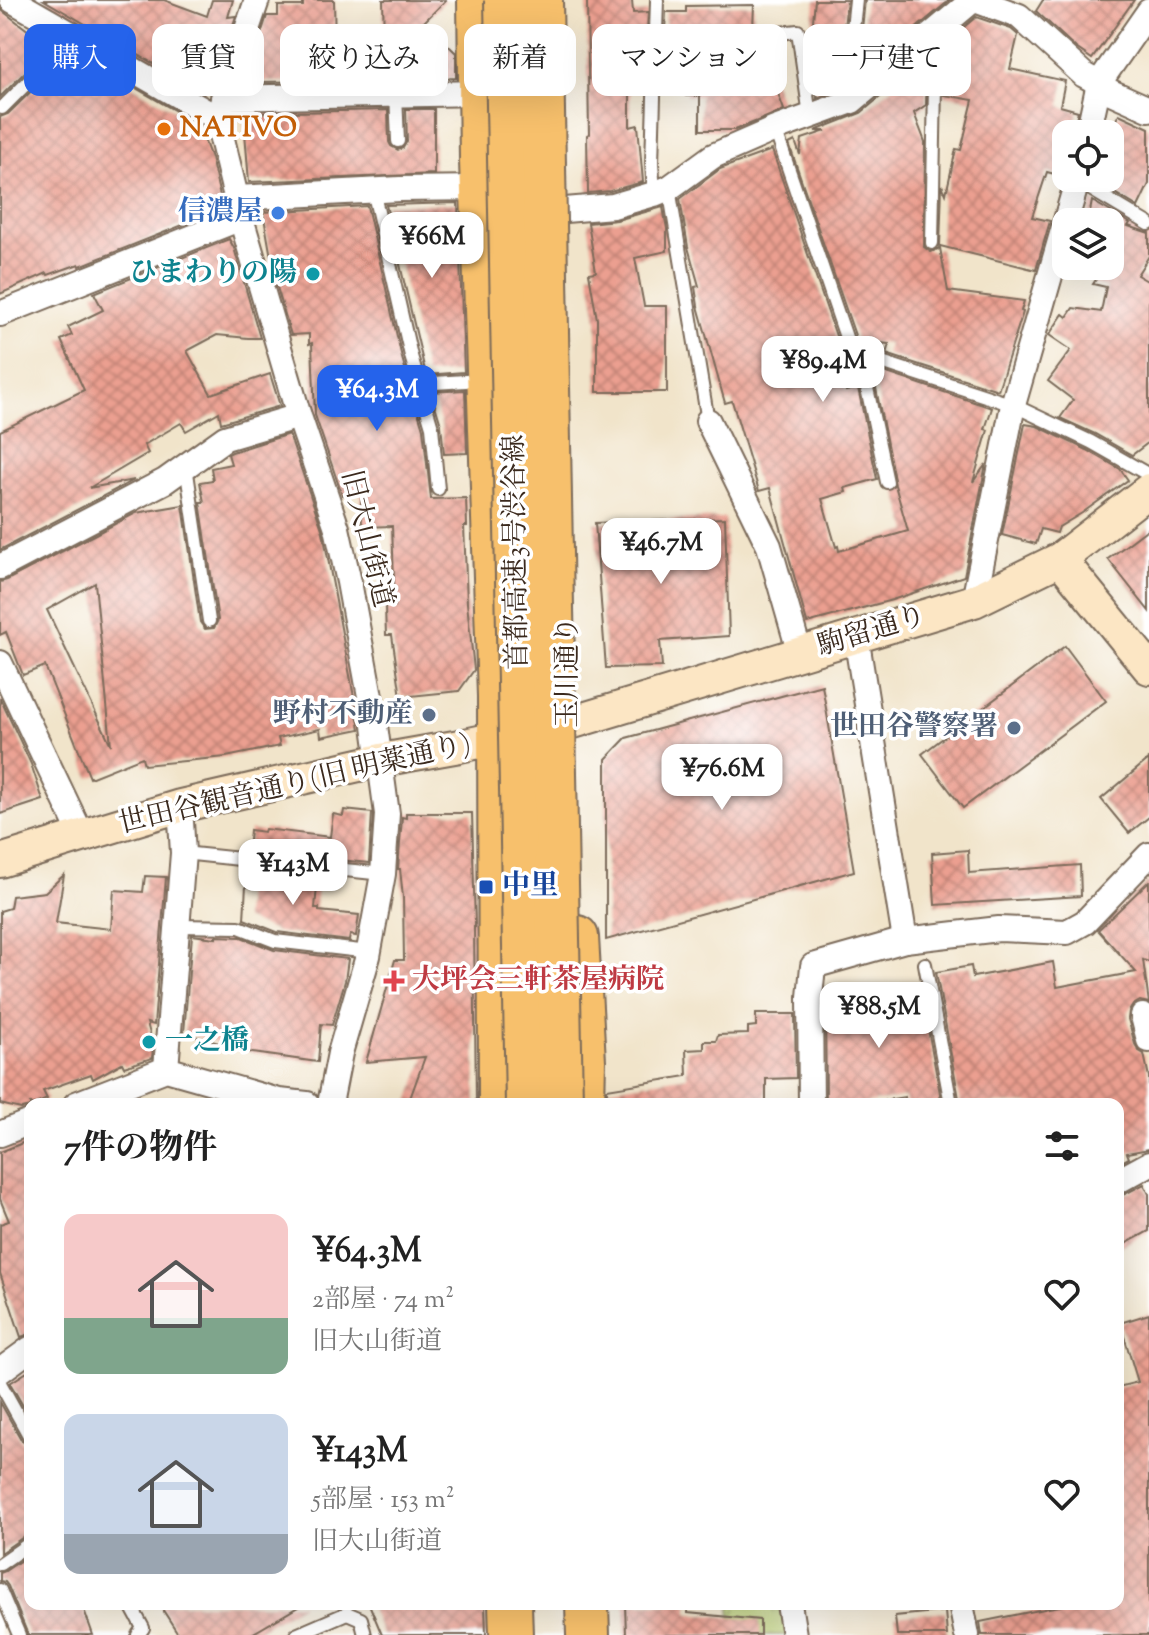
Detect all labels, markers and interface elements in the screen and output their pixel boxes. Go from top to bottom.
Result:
chip: 購入 [24,24,136,96]
chip: 賃貸 [152,24,264,96]
chip: 絞り込み [280,24,448,96]
chip: 新着 [464,24,576,96]
chip: マンション [592,24,787,96]
chip: 一戸建て [803,24,971,96]
place label: NATIVO [180,109,297,149]
marker: NATIVO [155,120,173,138]
map controls [1052,120,1124,280]
button: locate [1052,120,1124,192]
place label: 信濃屋 [178,193,262,233]
marker: 信濃屋 [269,204,287,222]
button: layers [1052,208,1124,280]
pin: ¥66M [385,212,479,280]
text: ¥66M [399,219,465,256]
place label: ひまわりの陽 [129,254,297,294]
marker: ひまわりの陽 [304,265,322,283]
pin: ¥89.4M [758,336,888,404]
text: ¥89.4M [779,343,867,380]
pin: ¥64.3M [312,365,442,433]
text: ¥64.3M [335,372,419,409]
street label: 首都高速3号渋谷線 [495,434,539,670]
street label: 旧大山街道 [330,466,402,612]
pin: ¥46.7M [596,518,726,586]
text: ¥46.7M [619,525,703,562]
street label: 駒留通り [813,596,931,668]
street label: 玉川通り [549,616,589,728]
place label: 野村不動産 [273,695,413,735]
marker: 野村不動産 [420,706,438,724]
place label: 世田谷警察署 [830,708,998,748]
marker: 世田谷警察署 [1005,719,1023,737]
street label: 世田谷観音通り(旧 明薬通り) [115,725,475,845]
pin: ¥76.6M [657,744,787,812]
text: ¥76.6M [679,751,765,788]
pin: ¥143M [237,839,349,907]
text: ¥143M [256,846,330,883]
place label: 中里 [502,867,558,907]
marker: 中里 [477,878,495,896]
place label: 大坪会三軒茶屋病院 [412,961,664,1001]
marker: 大坪会三軒茶屋病院 [383,970,405,992]
pin: ¥88.5M [814,982,944,1050]
text: ¥88.5M [837,989,921,1026]
place label: 一之橋 [165,1022,249,1062]
marker: 一之橋 [140,1033,158,1051]
icon: filters [1040,1124,1084,1168]
text: 7件の物件 [64,1125,217,1174]
text: ¥64.3M [312,1228,421,1277]
icon: home [128,1246,224,1342]
icon: heart [1040,1272,1084,1316]
text: 2部屋 · 74 m² [312,1282,454,1319]
text: 旧大山街道 [312,1324,442,1361]
text: ¥143M [312,1428,408,1477]
icon: home [128,1446,224,1542]
icon: heart [1040,1472,1084,1516]
text: 5部屋 · 153 m² [312,1482,455,1519]
text: 旧大山街道 [312,1524,442,1561]

